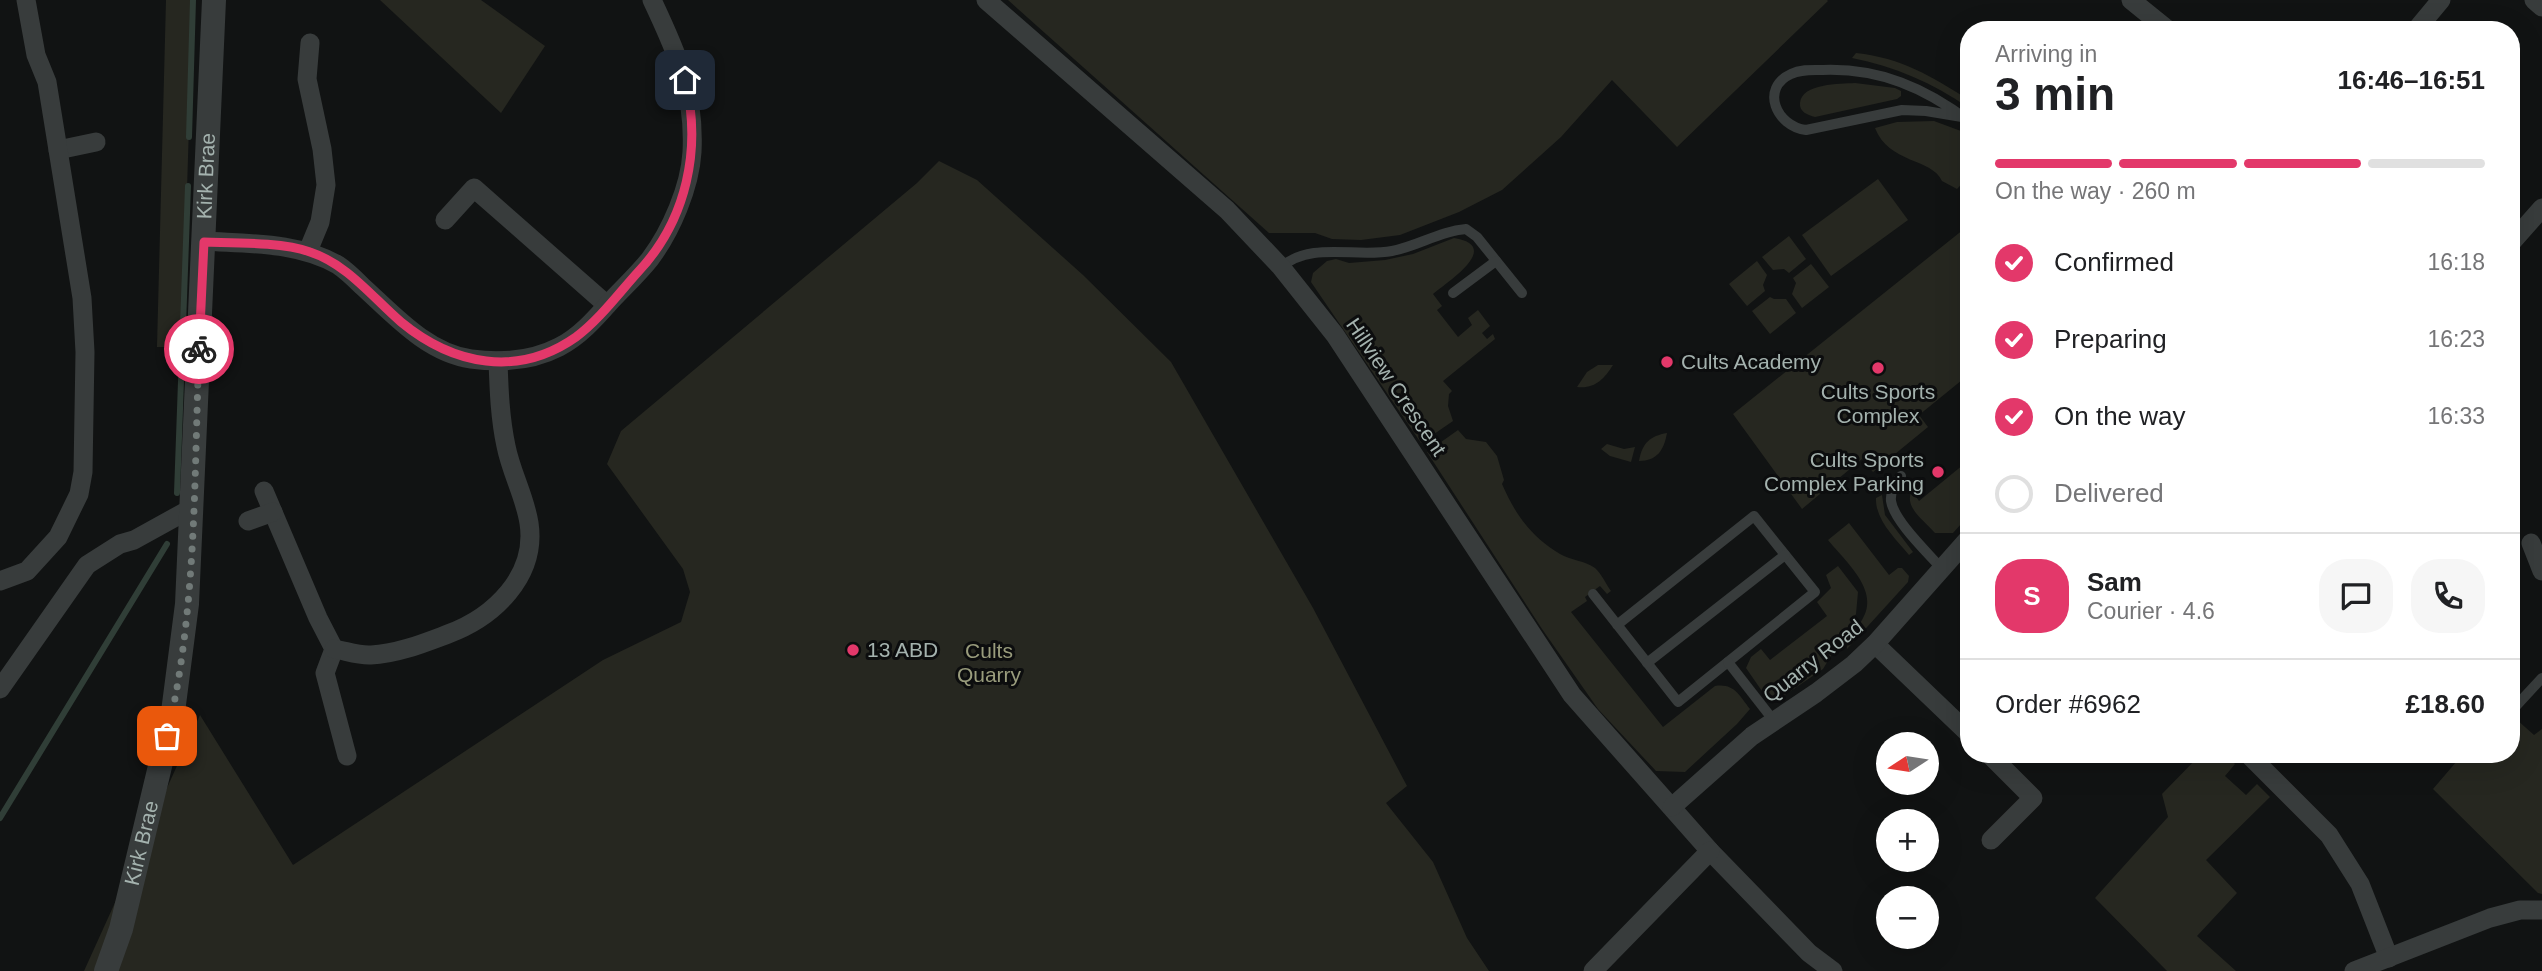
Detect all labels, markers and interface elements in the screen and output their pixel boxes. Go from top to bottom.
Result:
text: Arriving in [1995,41,2097,67]
pin [655,50,715,110]
icon: home [666,61,704,99]
text: 16:46–16:51 [2338,65,2485,95]
text: 3 min [1995,68,2115,120]
street label: Kirk Brae [192,132,219,220]
text: On the way · 260 m [1995,178,2196,204]
icon: check [1995,244,2033,282]
text: Confirmed [2054,247,2174,277]
text: 16:18 [2427,249,2485,275]
courier [164,314,234,384]
street label: Hillview Crescent [1342,314,1451,460]
icon: check [1995,321,2033,359]
text: Preparing [2054,324,2167,354]
text: 16:23 [2427,326,2485,352]
icon: bike [180,330,218,368]
place label: Cults Academy [1681,350,1822,373]
marker: Cults Academy [1659,354,1675,370]
marker: Cults Sports Complex [1870,360,1886,376]
place label: Cults Sports Complex [1821,380,1935,427]
icon: check [1995,398,2033,436]
text: On the way [2054,401,2186,431]
text: 16:33 [2427,403,2485,429]
place label: Cults Sports Complex Parking [1764,448,1924,495]
marker: Cults Sports Complex Parking [1930,464,1946,480]
text: Delivered [2054,478,2164,508]
button: chat [2319,559,2393,633]
button: phone [2411,559,2485,633]
text: Sam [2087,567,2142,597]
text: S [2023,581,2041,611]
text: Courier · 4.6 [2087,598,2215,624]
street label: Quarry Road [1758,615,1867,707]
place label: 13 ABD [867,638,938,661]
park label: Cults Quarry [957,639,1022,686]
marker: 13 ABD [845,642,861,658]
text: Order #6962 [1995,689,2141,719]
text: £18.60 [2405,689,2485,719]
pin [137,706,197,766]
icon: bag [148,717,186,755]
north arrow [1876,732,1939,794]
map controls [1876,732,1939,949]
street label: Kirk Brae [120,798,162,888]
button: + [1876,809,1939,872]
button: − [1876,886,1939,949]

